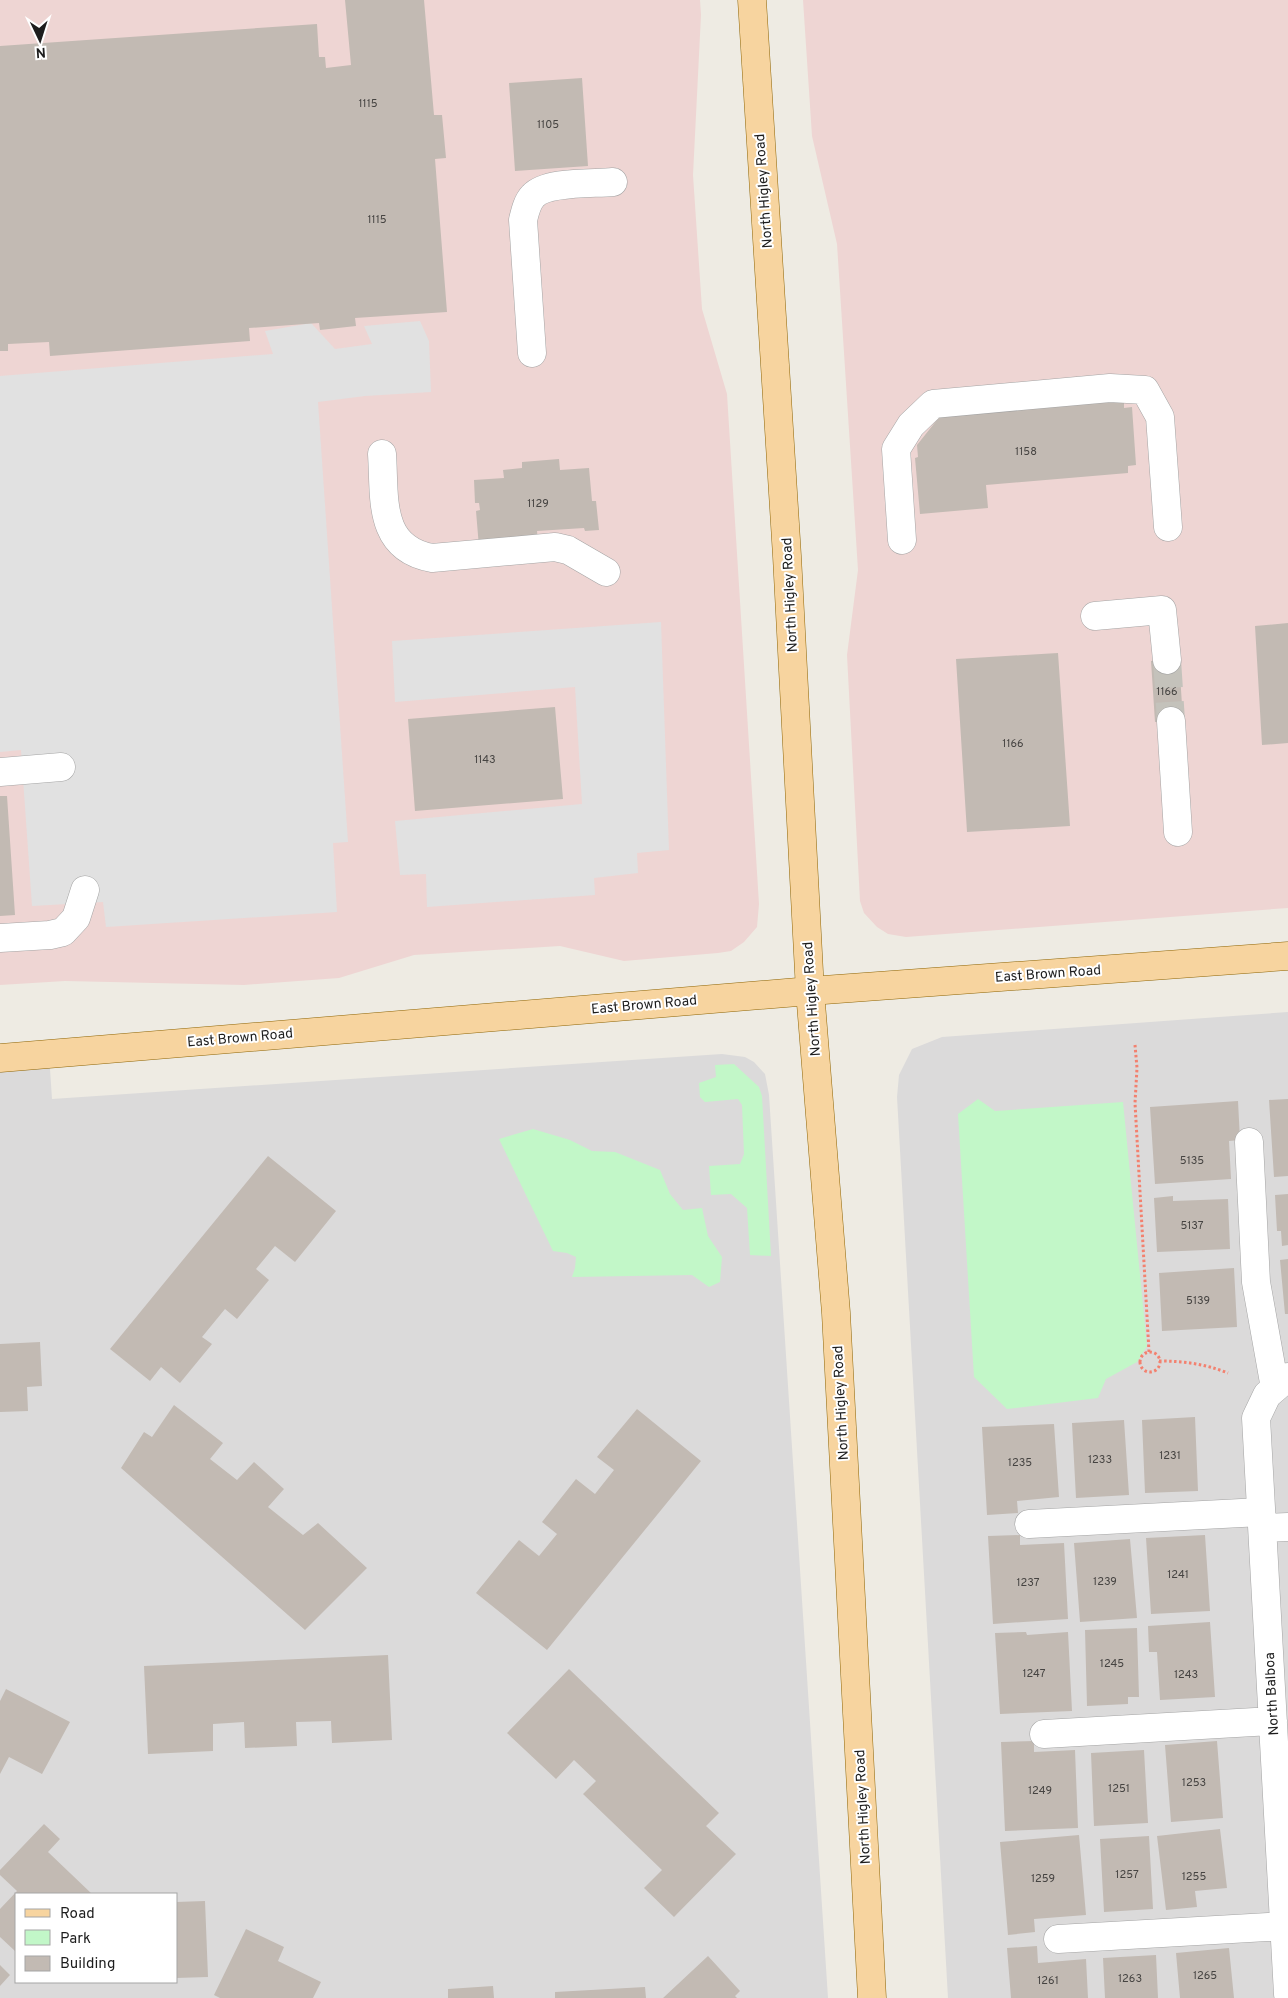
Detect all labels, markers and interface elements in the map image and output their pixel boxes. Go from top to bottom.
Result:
north arrow [15,15,65,65]
text: N [35,43,46,60]
house number: 1115 [358,97,378,111]
house number: 1105 [537,118,559,132]
street label: North Higley Road [752,133,777,249]
house number: 1115 [367,213,387,227]
house number: 1158 [1015,445,1037,459]
house number: 1129 [527,497,549,511]
street label: North Higley Road [779,537,802,653]
house number: 1166 [1156,685,1178,699]
house number: 1166 [1002,737,1024,751]
house number: 1143 [474,753,496,767]
street label: North Higley Road [800,941,825,1057]
street label: East Brown Road [995,962,1102,987]
street label: East Brown Road [590,992,698,1019]
street label: East Brown Road [186,1025,294,1052]
house number: 5135 [1180,1154,1204,1168]
house number: 5137 [1180,1219,1204,1233]
house number: 5139 [1186,1294,1210,1308]
street label: North Higley Road [830,1345,853,1461]
house number: 1231 [1159,1449,1181,1463]
house number: 1233 [1088,1453,1112,1467]
house number: 1235 [1008,1456,1032,1470]
house number: 1241 [1167,1568,1189,1582]
house number: 1239 [1093,1575,1117,1589]
house number: 1237 [1016,1576,1040,1590]
street label: North Balboa [1262,1652,1283,1736]
house number: 1245 [1100,1657,1124,1671]
house number: 1247 [1022,1667,1046,1681]
house number: 1243 [1174,1668,1198,1682]
street label: North Higley Road [852,1749,875,1865]
house number: 1253 [1182,1776,1206,1790]
house number: 1251 [1108,1782,1130,1796]
house number: 1249 [1028,1784,1052,1798]
house number: 1257 [1115,1868,1139,1882]
house number: 1255 [1182,1870,1206,1884]
house number: 1259 [1031,1872,1055,1886]
legend [15,1893,178,1983]
text: Road [60,1905,95,1924]
text: Park [60,1930,91,1949]
text: Building [60,1955,115,1974]
house number: 1265 [1193,1969,1217,1983]
house number: 1263 [1118,1972,1142,1986]
house number: 1261 [1037,1974,1059,1988]

